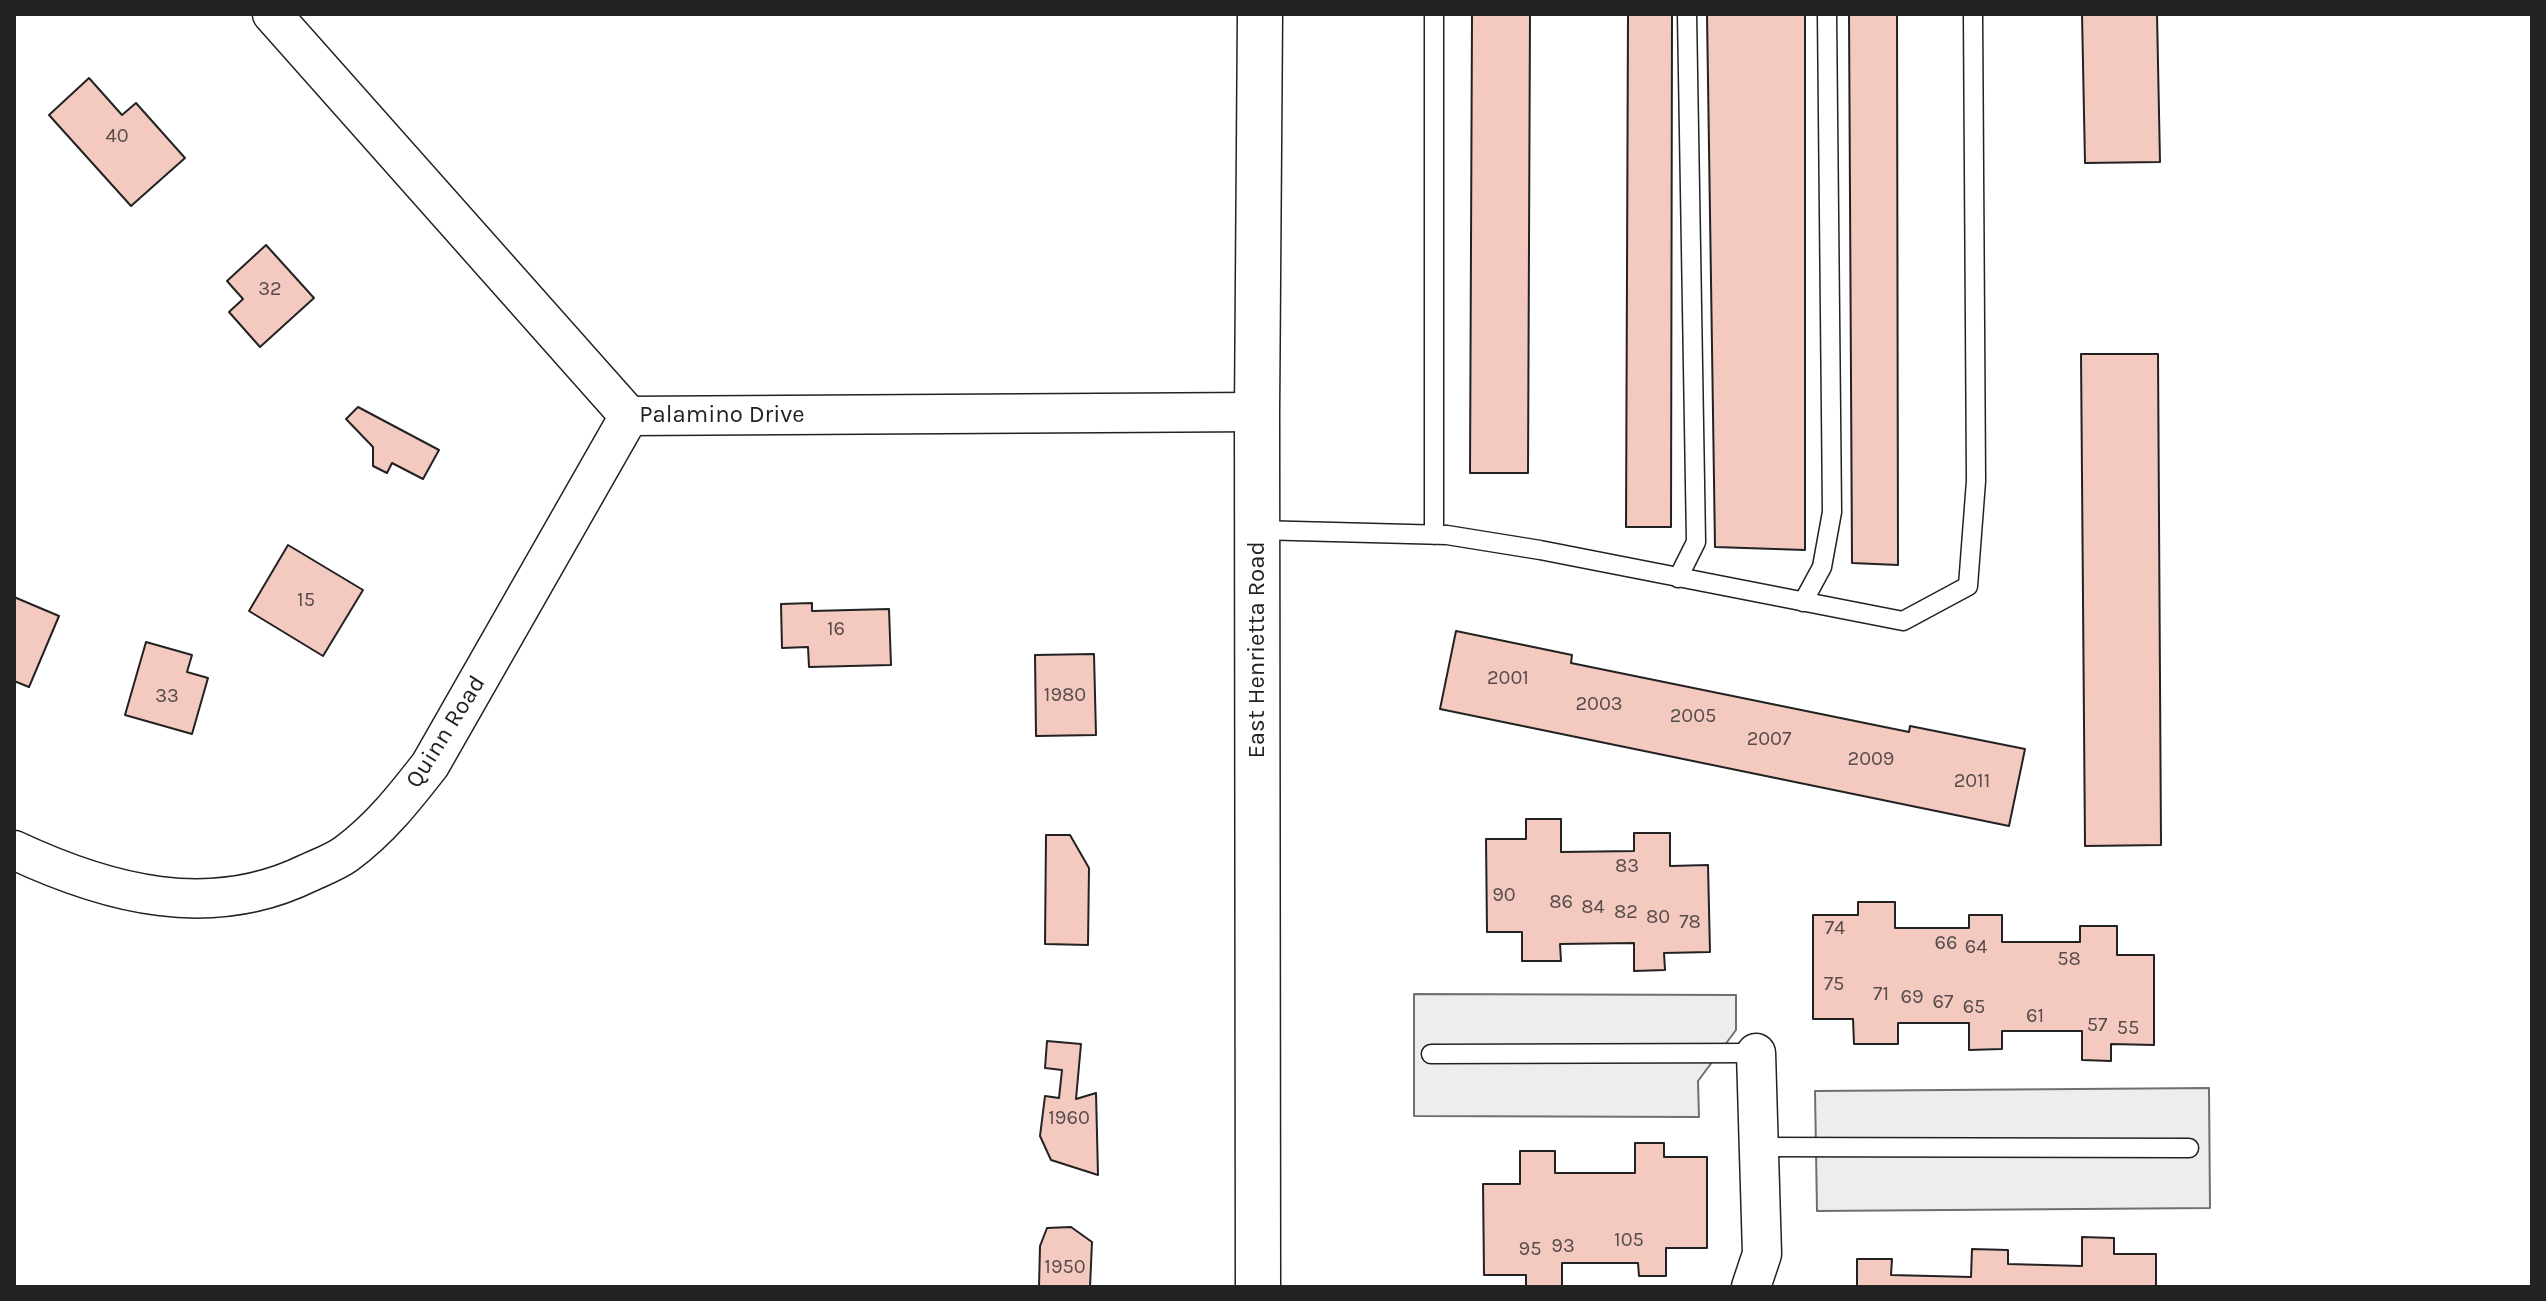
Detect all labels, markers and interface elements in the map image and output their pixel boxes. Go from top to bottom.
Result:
house number: 40 [105,124,129,148]
house number: 32 [258,277,282,301]
street label: Palamino Drive [639,401,805,429]
street label: East Henrietta Road [1243,541,1271,759]
house number: 15 [297,588,315,612]
house number: 16 [827,617,845,641]
house number: 2001 [1487,666,1529,690]
street label: Quinn Road [400,670,492,794]
house number: 1980 [1044,683,1086,707]
house number: 33 [155,684,179,708]
house number: 2003 [1575,692,1623,716]
house number: 2005 [1670,704,1716,728]
house number: 2007 [1747,727,1791,751]
house number: 2009 [1848,747,1894,771]
house number: 2011 [1954,769,1990,793]
house number: 83 [1615,854,1639,878]
house number: 90 [1492,883,1516,907]
house number: 86 [1549,890,1573,914]
house number: 84 [1581,895,1605,919]
house number: 82 [1614,900,1638,924]
house number: 80 [1646,905,1670,929]
house number: 78 [1679,910,1701,934]
house number: 74 [1825,916,1845,940]
house number: 66 [1935,931,1957,955]
house number: 64 [1965,935,1987,959]
house number: 58 [2057,947,2081,971]
house number: 75 [1824,972,1844,996]
house number: 71 [1873,982,1889,1006]
house number: 69 [1900,985,1924,1009]
house number: 67 [1933,990,1953,1014]
house number: 65 [1963,995,1985,1019]
house number: 61 [2026,1004,2044,1028]
house number: 57 [2087,1013,2107,1037]
house number: 55 [2117,1016,2139,1040]
house number: 1960 [1048,1106,1090,1130]
house number: 105 [1614,1228,1644,1252]
house number: 93 [1551,1234,1575,1258]
house number: 95 [1519,1237,1541,1261]
house number: 1950 [1044,1255,1086,1279]

